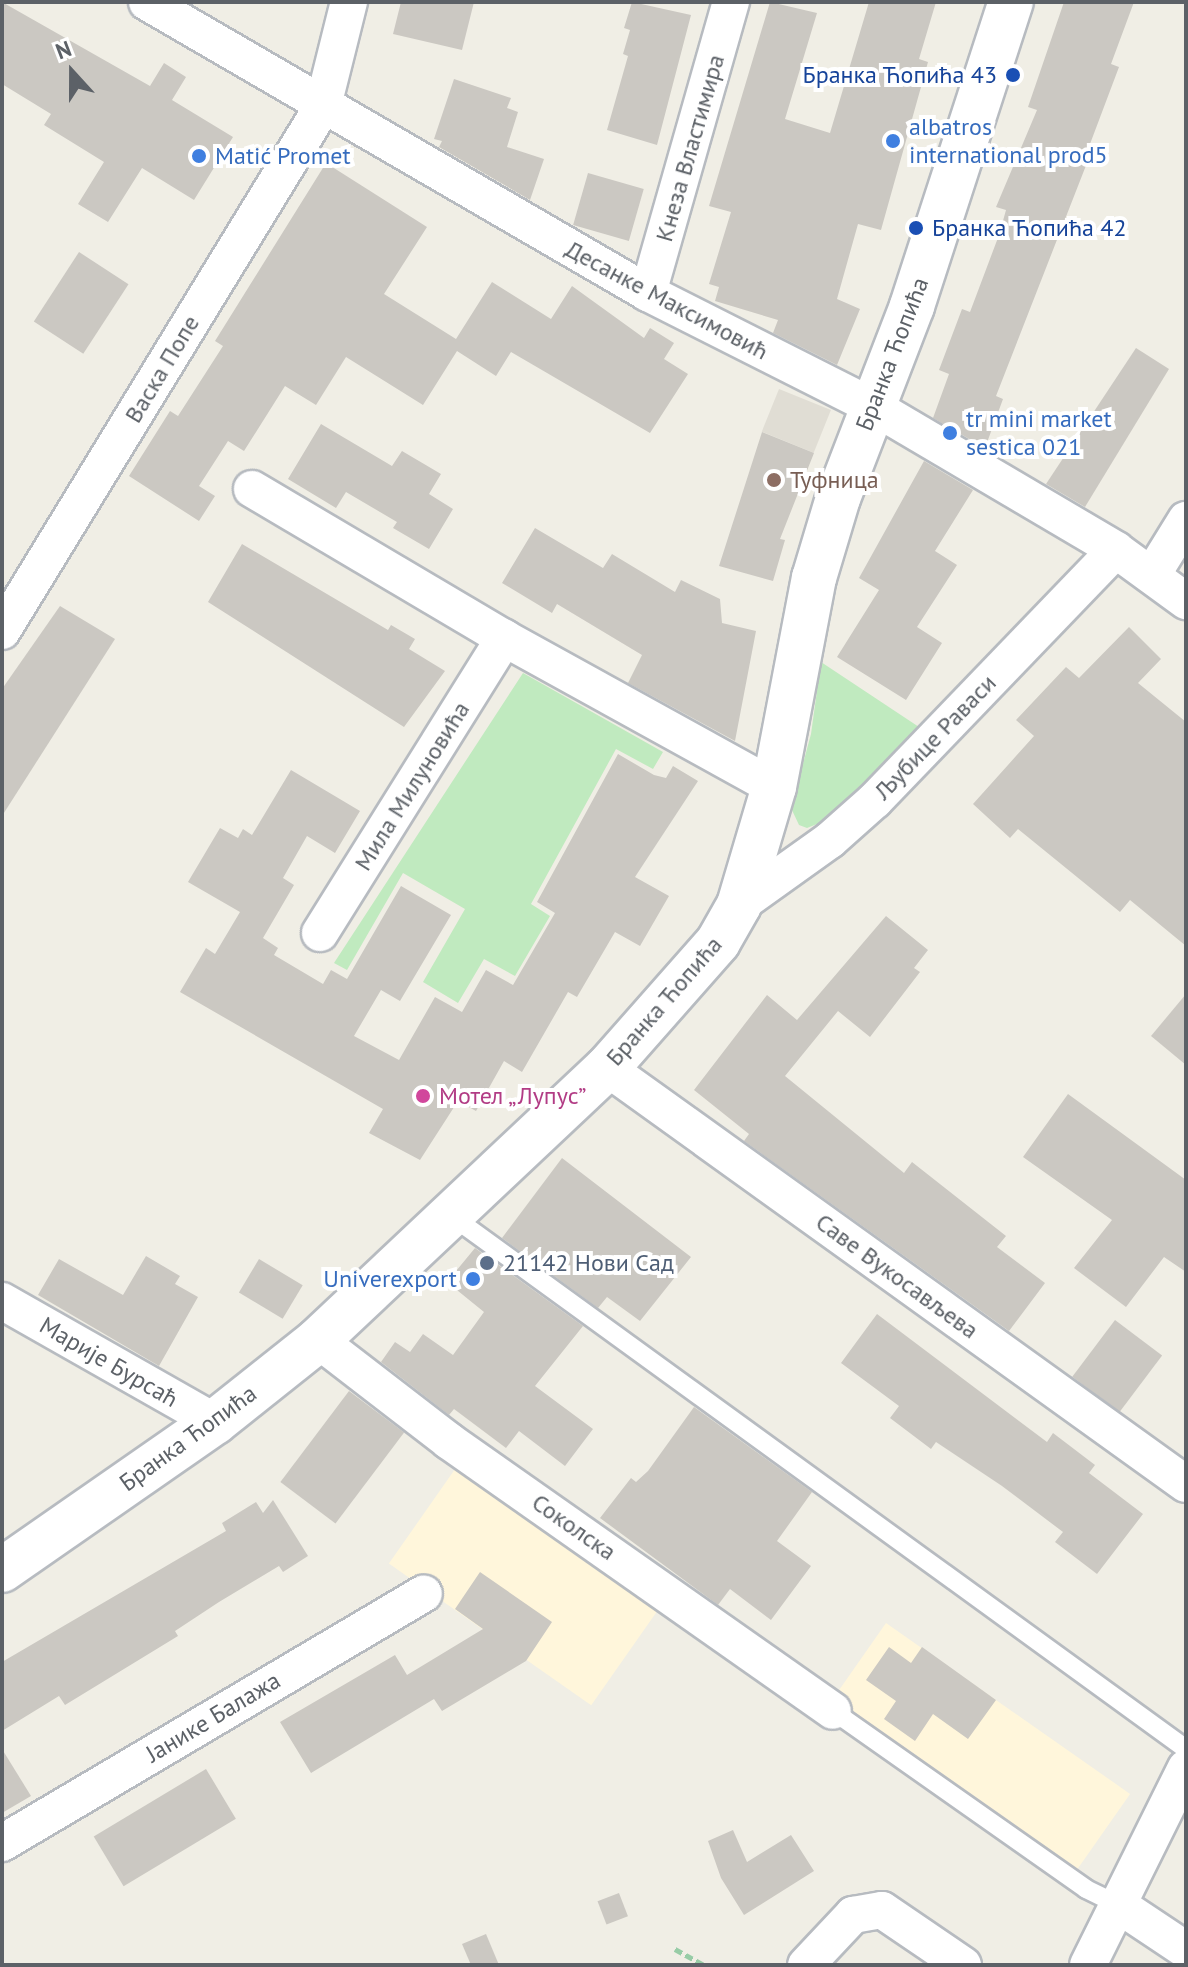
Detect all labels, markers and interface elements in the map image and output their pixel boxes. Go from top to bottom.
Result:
north arrow [32,32,112,112]
text: N [52,34,75,65]
street label: Кнеза Властимира [650,51,730,245]
place label: Бранка Ћопића 43 [802,61,997,89]
marker: Бранка Ћопића 43 [1004,66,1022,84]
place label: albatros international prod5 [909,113,1108,169]
marker: albatros international prod5 [884,132,902,150]
place label: Matić Promet [215,142,351,170]
marker: Matić Promet [190,147,208,165]
place label: Бранка Ћопића 42 [932,214,1127,242]
marker: Бранка Ћопића 42 [907,219,925,237]
street label: Десанке Максимовић [561,234,773,366]
street label: Бранка Ћопића [849,273,935,435]
street label: Васка Попе [119,310,205,428]
place label: tr mini market sestica 021 [966,405,1112,461]
marker: tr mini market sestica 021 [941,424,959,442]
place label: Туфница [790,466,879,494]
marker: Туфница [765,471,783,489]
street label: Љубице Раваси [868,668,1002,806]
street label: Мила Милуновића [348,696,476,876]
street label: Бранка Ћопића [600,930,728,1072]
place label: Мотел „Лупус” [439,1082,588,1110]
marker: Мотел „Лупус” [414,1087,432,1105]
street label: Саве Вукосављева [810,1207,984,1345]
place label: 21142 Нови Сад [503,1249,674,1277]
marker: 21142 Нови Сад [478,1254,496,1272]
place label: Univerexport [323,1265,457,1293]
marker: Univerexport [464,1270,482,1288]
street label: Марије Бурсаћ [35,1311,183,1413]
street label: Бранка Ћопића [114,1379,262,1497]
street label: Соколска [526,1488,622,1566]
street label: Јанике Балажа [141,1666,285,1768]

